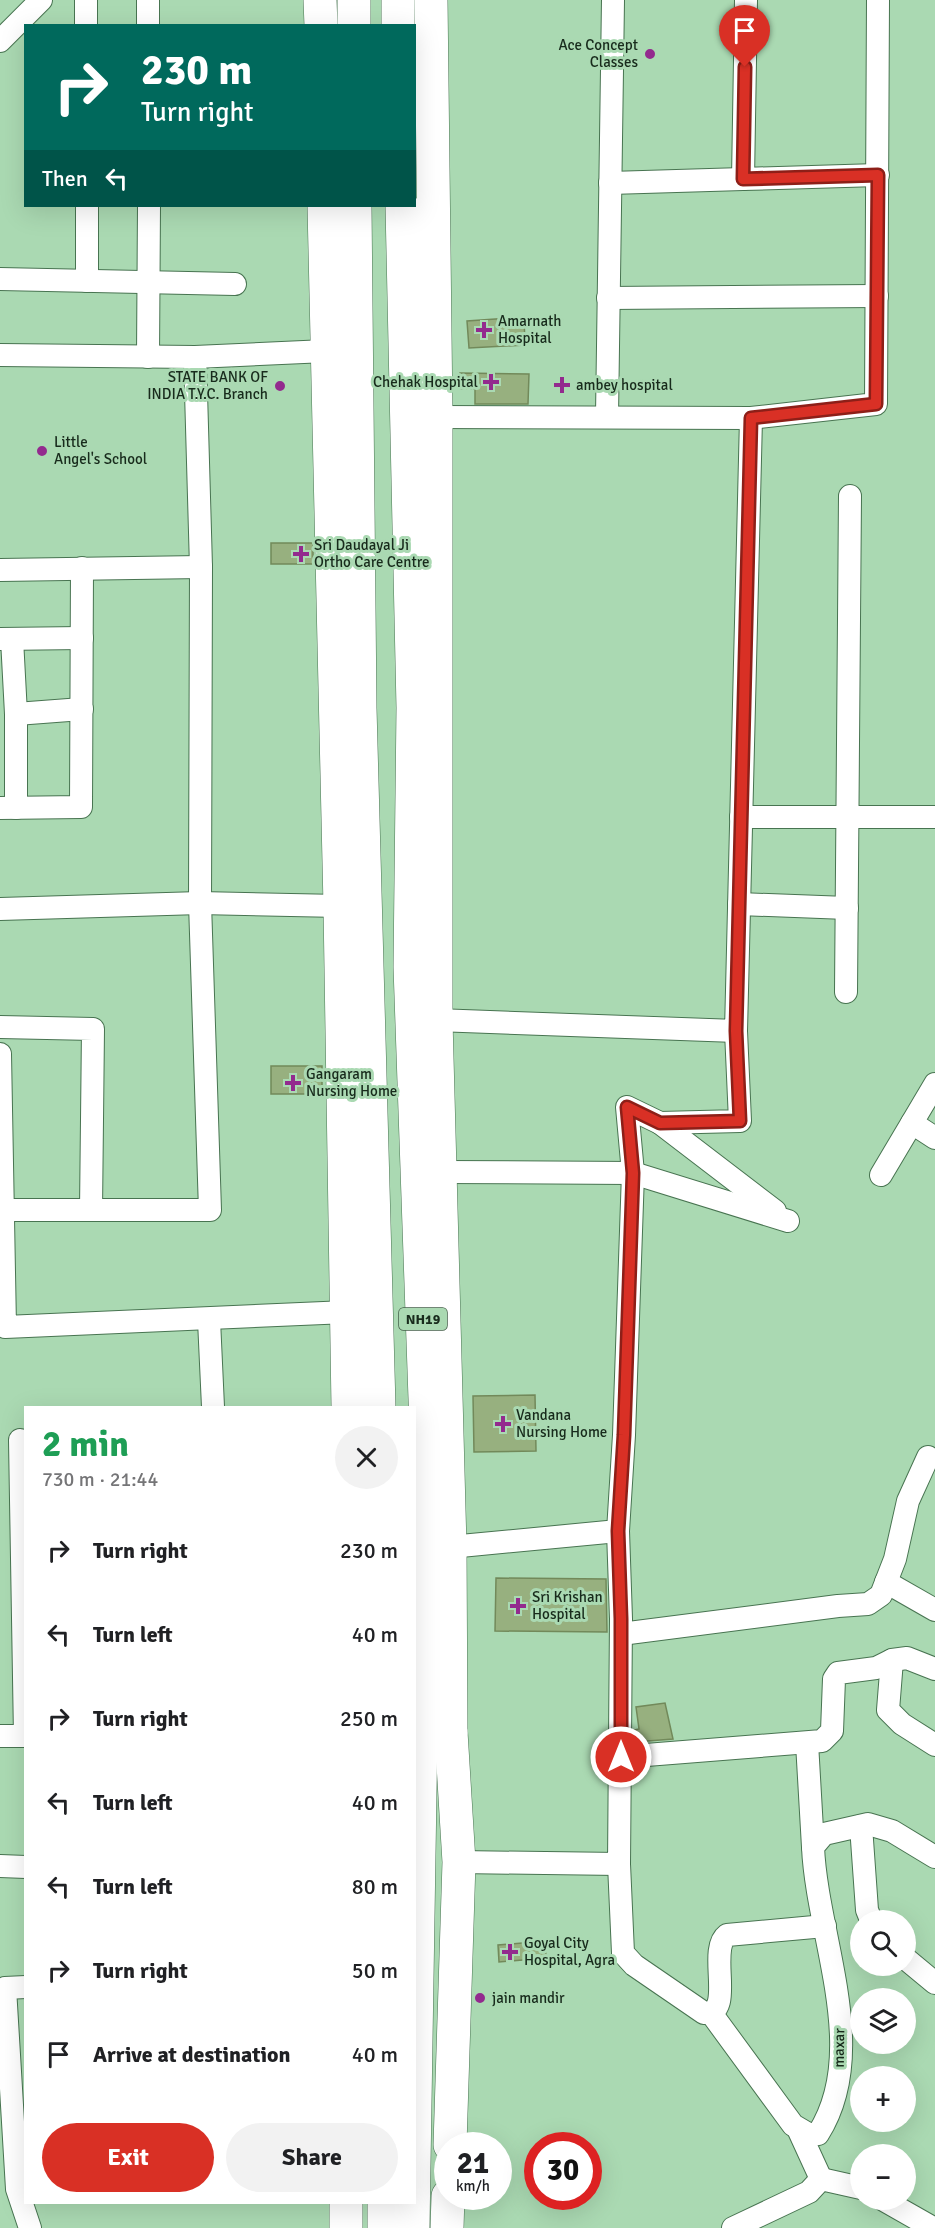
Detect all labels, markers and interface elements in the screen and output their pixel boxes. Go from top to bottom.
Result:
pin [719,5,770,67]
icon: arrive [728,14,761,47]
place label: Ace Concept Classes [559,36,638,71]
text: 230 m [141,45,252,96]
marker: Ace Concept Classes [643,47,657,61]
icon: right [42,48,120,126]
text: Turn right [141,96,254,129]
icon: left [100,162,133,195]
text: Then [42,165,88,192]
place label: Amarnath Hospital [498,312,561,347]
marker: Amarnath Hospital [475,321,493,339]
place label: STATE BANK OF INDIA T.Y.C. Branch [147,368,268,403]
place label: Chehak Hospital [373,373,478,391]
marker: Chehak Hospital [482,373,500,391]
marker: ambey hospital [553,376,571,394]
place label: ambey hospital [576,376,673,394]
marker: STATE BANK OF INDIA T.Y.C. Branch [273,379,287,393]
place label: Little Angel's School [54,433,147,468]
marker: Little Angel's School [35,444,49,458]
place label: Sri Daudayal Ji Ortho Care Centre [314,536,429,571]
marker: Sri Daudayal Ji Ortho Care Centre [292,545,310,563]
place label: Gangaram Nursing Home [306,1065,397,1100]
marker: Gangaram Nursing Home [284,1074,302,1092]
road number: NH19 [399,1308,447,1330]
place label: Vandana Nursing Home [516,1406,607,1441]
marker: Vandana Nursing Home [494,1415,512,1433]
text: 2 min [42,1422,129,1467]
button: close [335,1426,398,1489]
text: 730 m · 21:44 [42,1467,158,1492]
icon: right [42,1534,75,1567]
text: Turn right [93,1537,188,1564]
text: 230 m [340,1537,398,1564]
place label: Sri Krishan Hospital [532,1588,603,1623]
marker: Sri Krishan Hospital [509,1597,527,1615]
icon: left [42,1618,75,1651]
text: Turn left [93,1621,173,1648]
text: 40 m [352,1621,398,1648]
icon: right [42,1702,75,1735]
text: Turn right [93,1705,188,1732]
text: 250 m [340,1705,398,1732]
position arrow [589,1725,653,1789]
icon: left [42,1786,75,1819]
text: Turn left [93,1789,173,1816]
text: 40 m [352,1789,398,1816]
icon: left [42,1870,75,1903]
text: Turn left [93,1873,173,1900]
text: 80 m [352,1873,398,1900]
map controls [850,1910,916,2210]
button: search [850,1910,916,1976]
place label: Goyal City Hospital, Agra [524,1934,615,1969]
marker: Goyal City Hospital, Agra [501,1943,519,1961]
icon: right [42,1954,75,1987]
text: Turn right [93,1957,188,1984]
text: 50 m [352,1957,398,1984]
button: layers [850,1988,916,2054]
place label: jain mandir [492,1989,565,2007]
marker: jain mandir [473,1991,487,2005]
street label: maxar [830,2028,848,2068]
icon: arrive [42,2038,75,2071]
text: Arrive at destination [93,2041,290,2068]
text: 40 m [352,2041,398,2068]
button: + [850,2066,916,2132]
button: Exit [42,2123,214,2192]
button: Share [226,2123,398,2192]
speed limit sign: 30 [524,2132,602,2210]
button: − [850,2144,916,2210]
text: 21 [457,2145,489,2182]
text: km/h [456,2177,490,2195]

